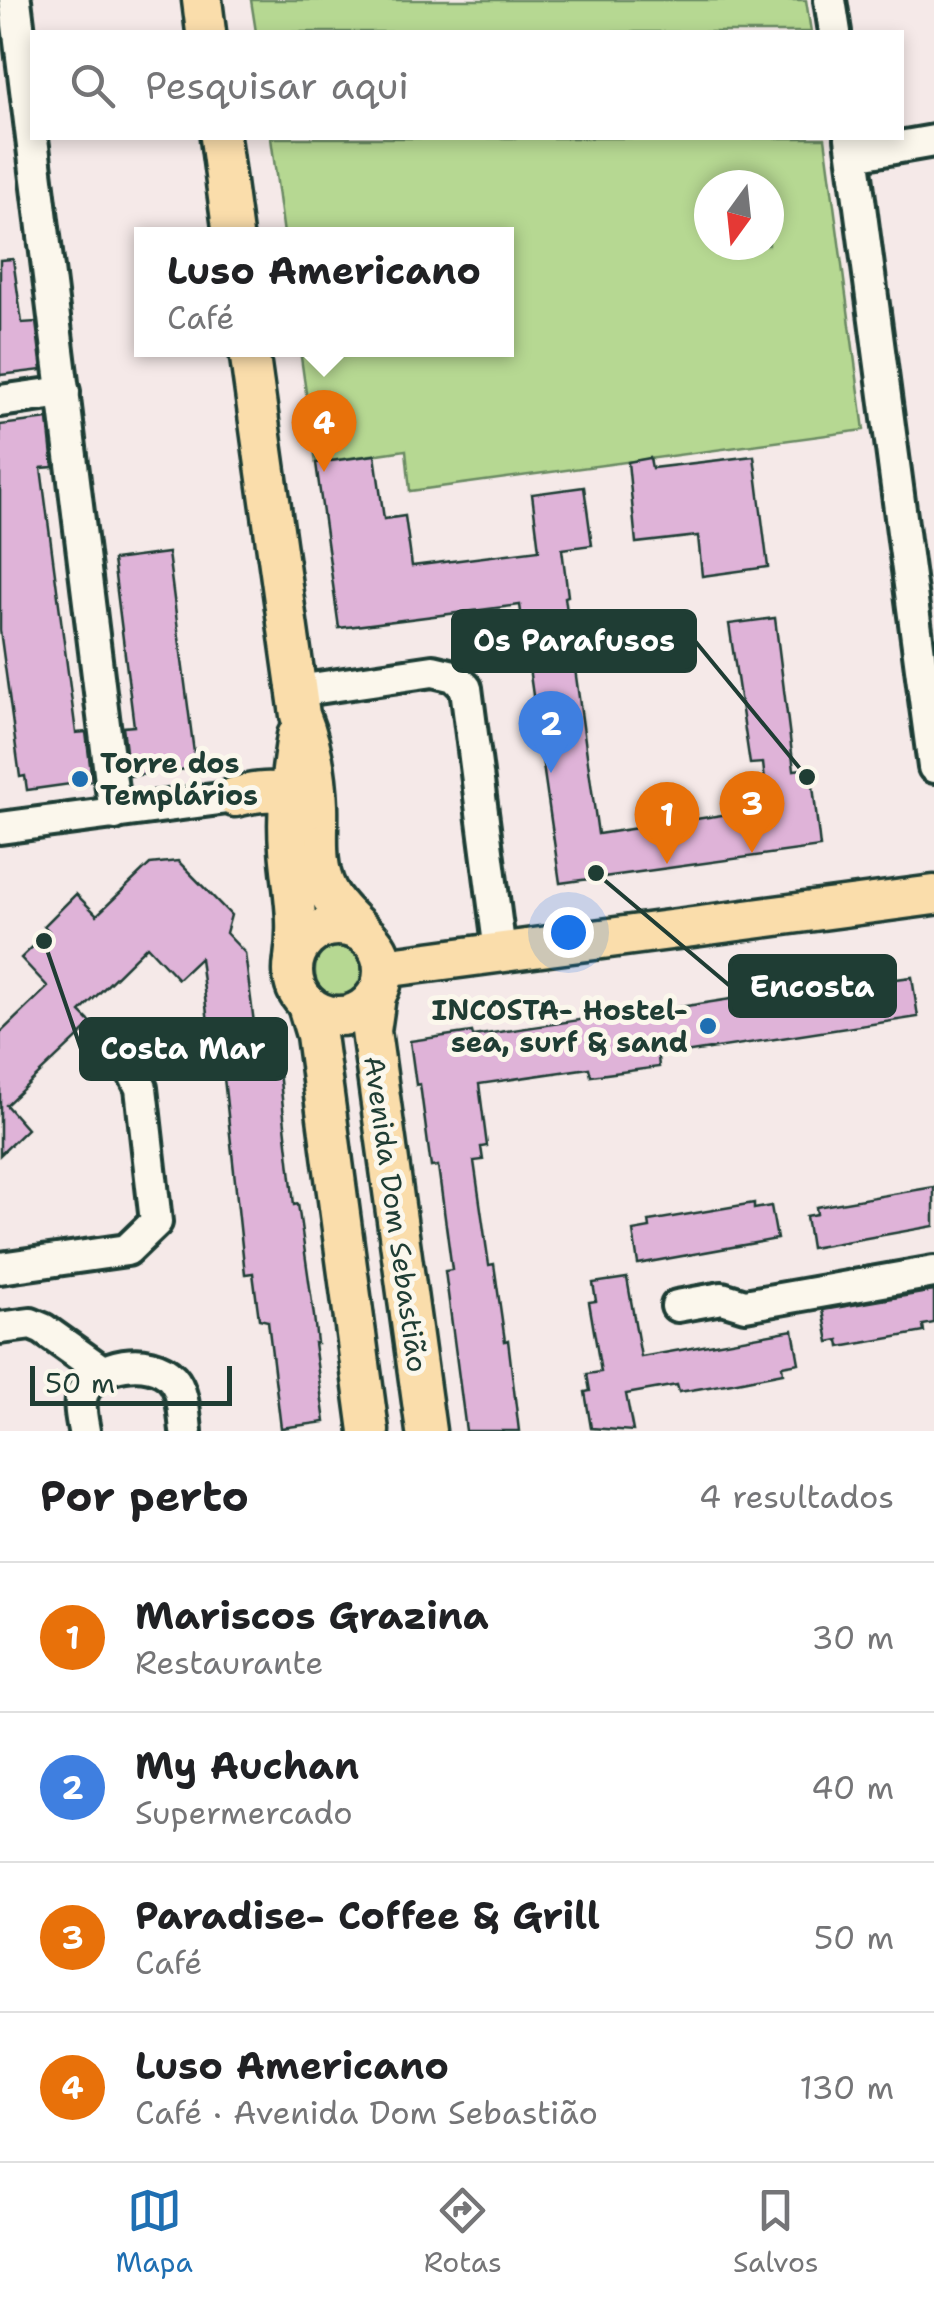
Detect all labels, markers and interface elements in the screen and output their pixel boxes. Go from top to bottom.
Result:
search box [30,30,904,140]
icon: search [65,58,120,113]
text: Pesquisar aqui [145,60,409,111]
north arrow [694,170,784,260]
popup [134,227,514,357]
text: Luso Americano [167,245,481,296]
text: Café [167,296,234,339]
pin: 4 [292,390,356,472]
callout: Os Parafusos [453,611,695,671]
text: Os Parafusos [473,620,675,661]
pin: 2 [518,690,584,773]
place label: Torre dos Templários [100,744,258,814]
marker: Torre dos Templários [69,768,91,790]
pin: 3 [720,770,784,853]
pin: 1 [634,782,700,864]
your location [543,907,594,958]
callout: Encosta [730,956,895,1016]
text: Encosta [749,966,875,1007]
place label: INCOSTA- Hostel- sea, surf & sand [432,991,688,1061]
marker: INCOSTA- Hostel- sea, surf & sand [697,1015,719,1037]
callout: Costa Mar [81,1019,286,1079]
text: Costa Mar [100,1028,266,1069]
street label: Avenida Dom Sebastião [355,1053,437,1375]
scale bar [30,1361,232,1406]
text: 50 m [45,1364,115,1402]
text: Por perto [40,1468,249,1524]
text: 4 resultados [699,1475,894,1518]
text: Mariscos Grazina [135,1590,489,1641]
text: 1 [65,1616,80,1659]
text: 30 m [811,1616,894,1659]
text: Restaurante [135,1641,323,1684]
text: My Auchan [135,1740,359,1791]
text: 2 [61,1766,84,1809]
text: 40 m [811,1766,894,1809]
text: Supermercado [135,1791,353,1834]
text: Paradise- Coffee & Grill [135,1890,600,1941]
text: 3 [61,1916,84,1959]
text: 50 m [814,1916,894,1959]
text: Café [135,1941,202,1984]
text: Luso Americano [135,2040,449,2091]
text: 4 [61,2066,84,2109]
text: 130 m [799,2066,894,2109]
text: Café · Avenida Dom Sebastião [135,2091,598,2134]
tab: Mapa [115,2183,193,2281]
tab: Rotas [424,2183,502,2281]
tab: Salvos [733,2183,819,2281]

